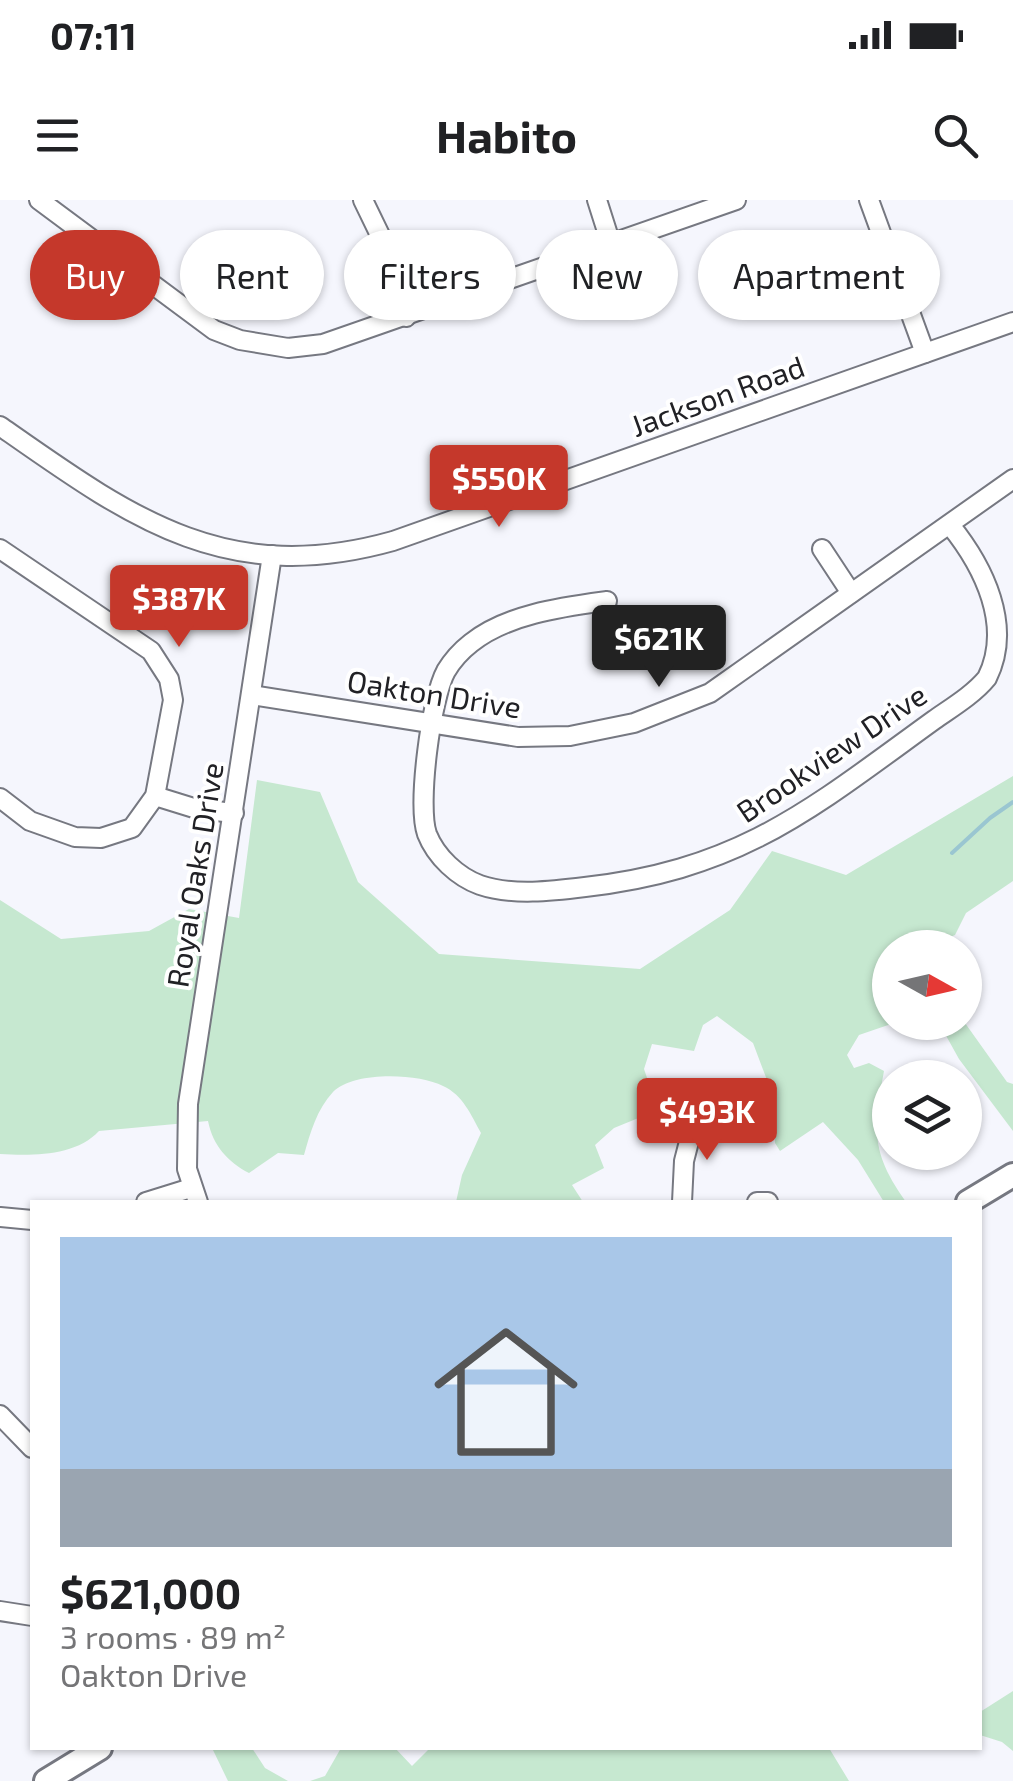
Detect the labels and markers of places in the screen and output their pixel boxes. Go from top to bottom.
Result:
pin: $550K [429,445,569,530]
pin: $387K [109,565,249,650]
pin: $621K [589,605,729,690]
pin: $493K [637,1078,777,1163]

